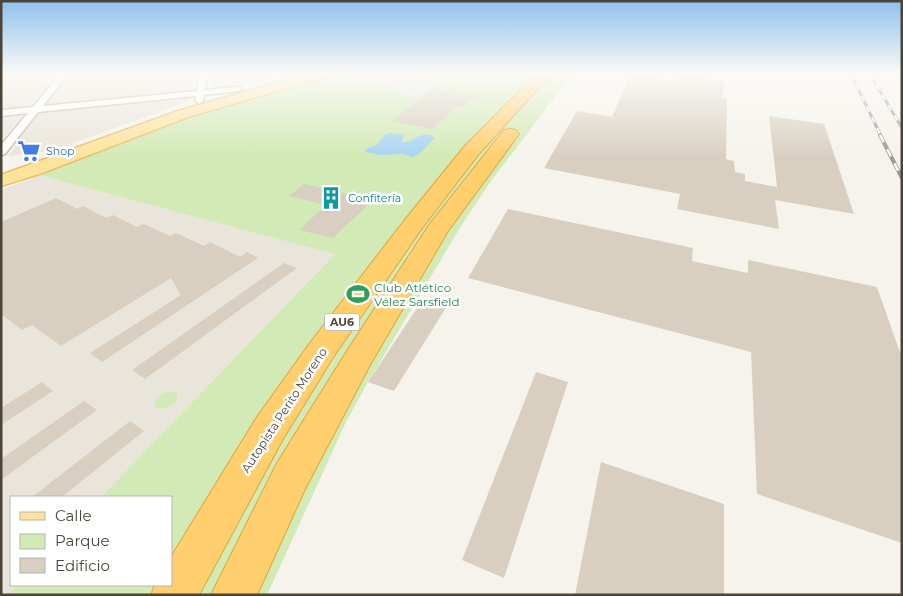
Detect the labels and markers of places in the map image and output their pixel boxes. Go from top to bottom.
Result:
supermarket icon: Shop [16,138,42,164]
place label: Shop [46,144,75,158]
building icon: Confitería [318,185,344,211]
place label: Confitería [348,191,401,205]
place label: Club Atlético Vélez Sarsfield [374,280,460,309]
sports icon: Club Atlético Vélez Sarsfield [345,281,371,307]

